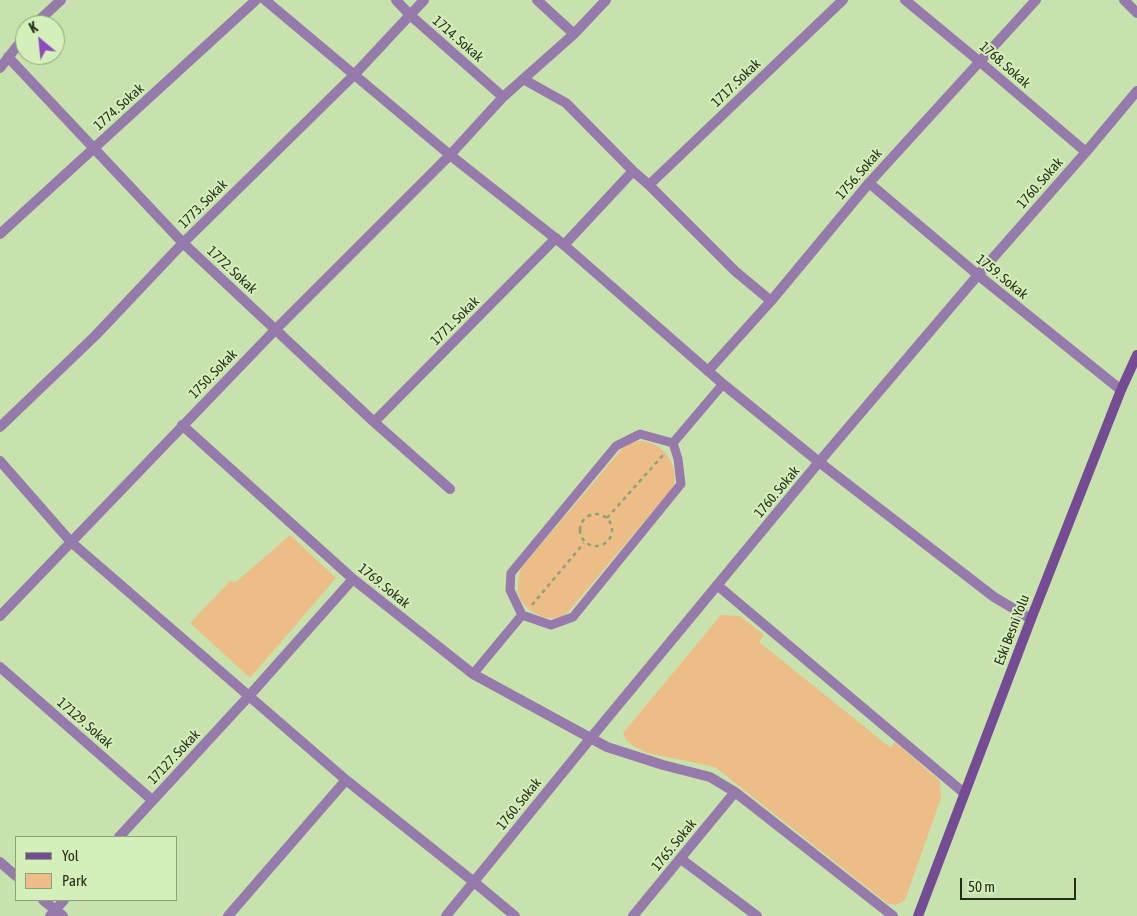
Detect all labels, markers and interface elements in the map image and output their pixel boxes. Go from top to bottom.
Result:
street label: 1714. Sokak [429,12,487,66]
north arrow [15,15,65,65]
text: K [27,19,40,36]
street label: 1768. Sokak [976,38,1034,92]
street label: 1717. Sokak [708,55,764,111]
street label: 1774. Sokak [90,80,148,134]
street label: 1756. Sokak [832,145,886,203]
street label: 1760. Sokak [1013,154,1067,212]
street label: 1773. Sokak [175,176,231,232]
street label: 1772. Sokak [204,243,260,297]
street label: 1759. Sokak [973,251,1031,303]
street label: 1771. Sokak [427,293,483,349]
street label: 1750. Sokak [185,346,241,402]
street label: 1760. Sokak [751,463,803,521]
street label: 1769. Sokak [355,560,413,612]
street label: Eski Besni Yolu [991,592,1033,668]
street label: 17129. Sokak [54,694,116,752]
street label: 17127. Sokak [144,726,204,788]
street label: 1760. Sokak [493,775,545,833]
street label: 1765. Sokak [648,816,700,874]
legend [15,836,178,901]
text: Yol [62,847,79,864]
scale bar [962,868,1078,900]
text: Park [62,872,87,889]
text: 50 m [968,878,995,895]

